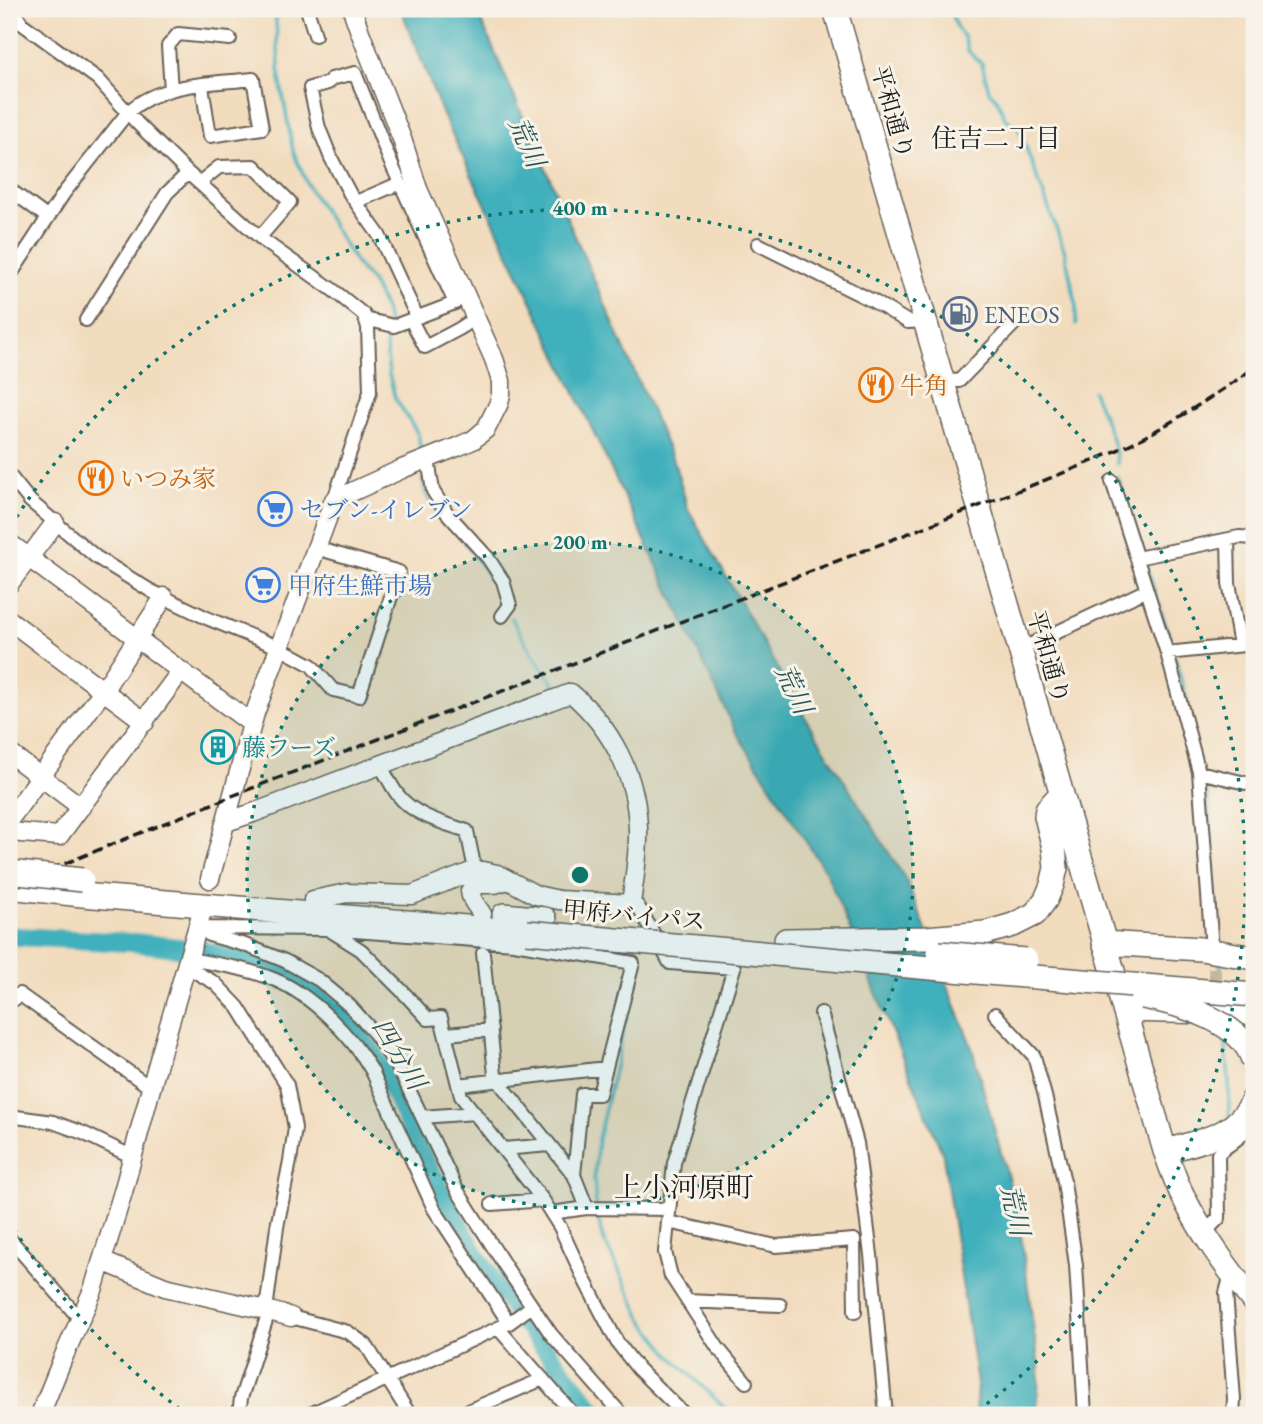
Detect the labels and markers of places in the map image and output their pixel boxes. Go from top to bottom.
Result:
fuel station icon: ENEOS [941,295,979,333]
place label: ENEOS [984,299,1060,330]
restaurant icon: 牛角 [857,366,895,404]
place label: 牛角 [900,370,948,401]
restaurant icon: いつみ家 [77,459,115,497]
place label: いつみ家 [120,463,216,494]
supermarket icon: セブン-イレブン [256,490,294,528]
place label: セブン-イレブン [300,494,473,525]
supermarket icon: 甲府生鮮市場 [244,566,282,604]
place label: 甲府生鮮市場 [288,570,432,601]
building icon: 藤フーズ [199,728,237,766]
place label: 藤フーズ [242,732,336,763]
centre of rings [568,863,592,887]

